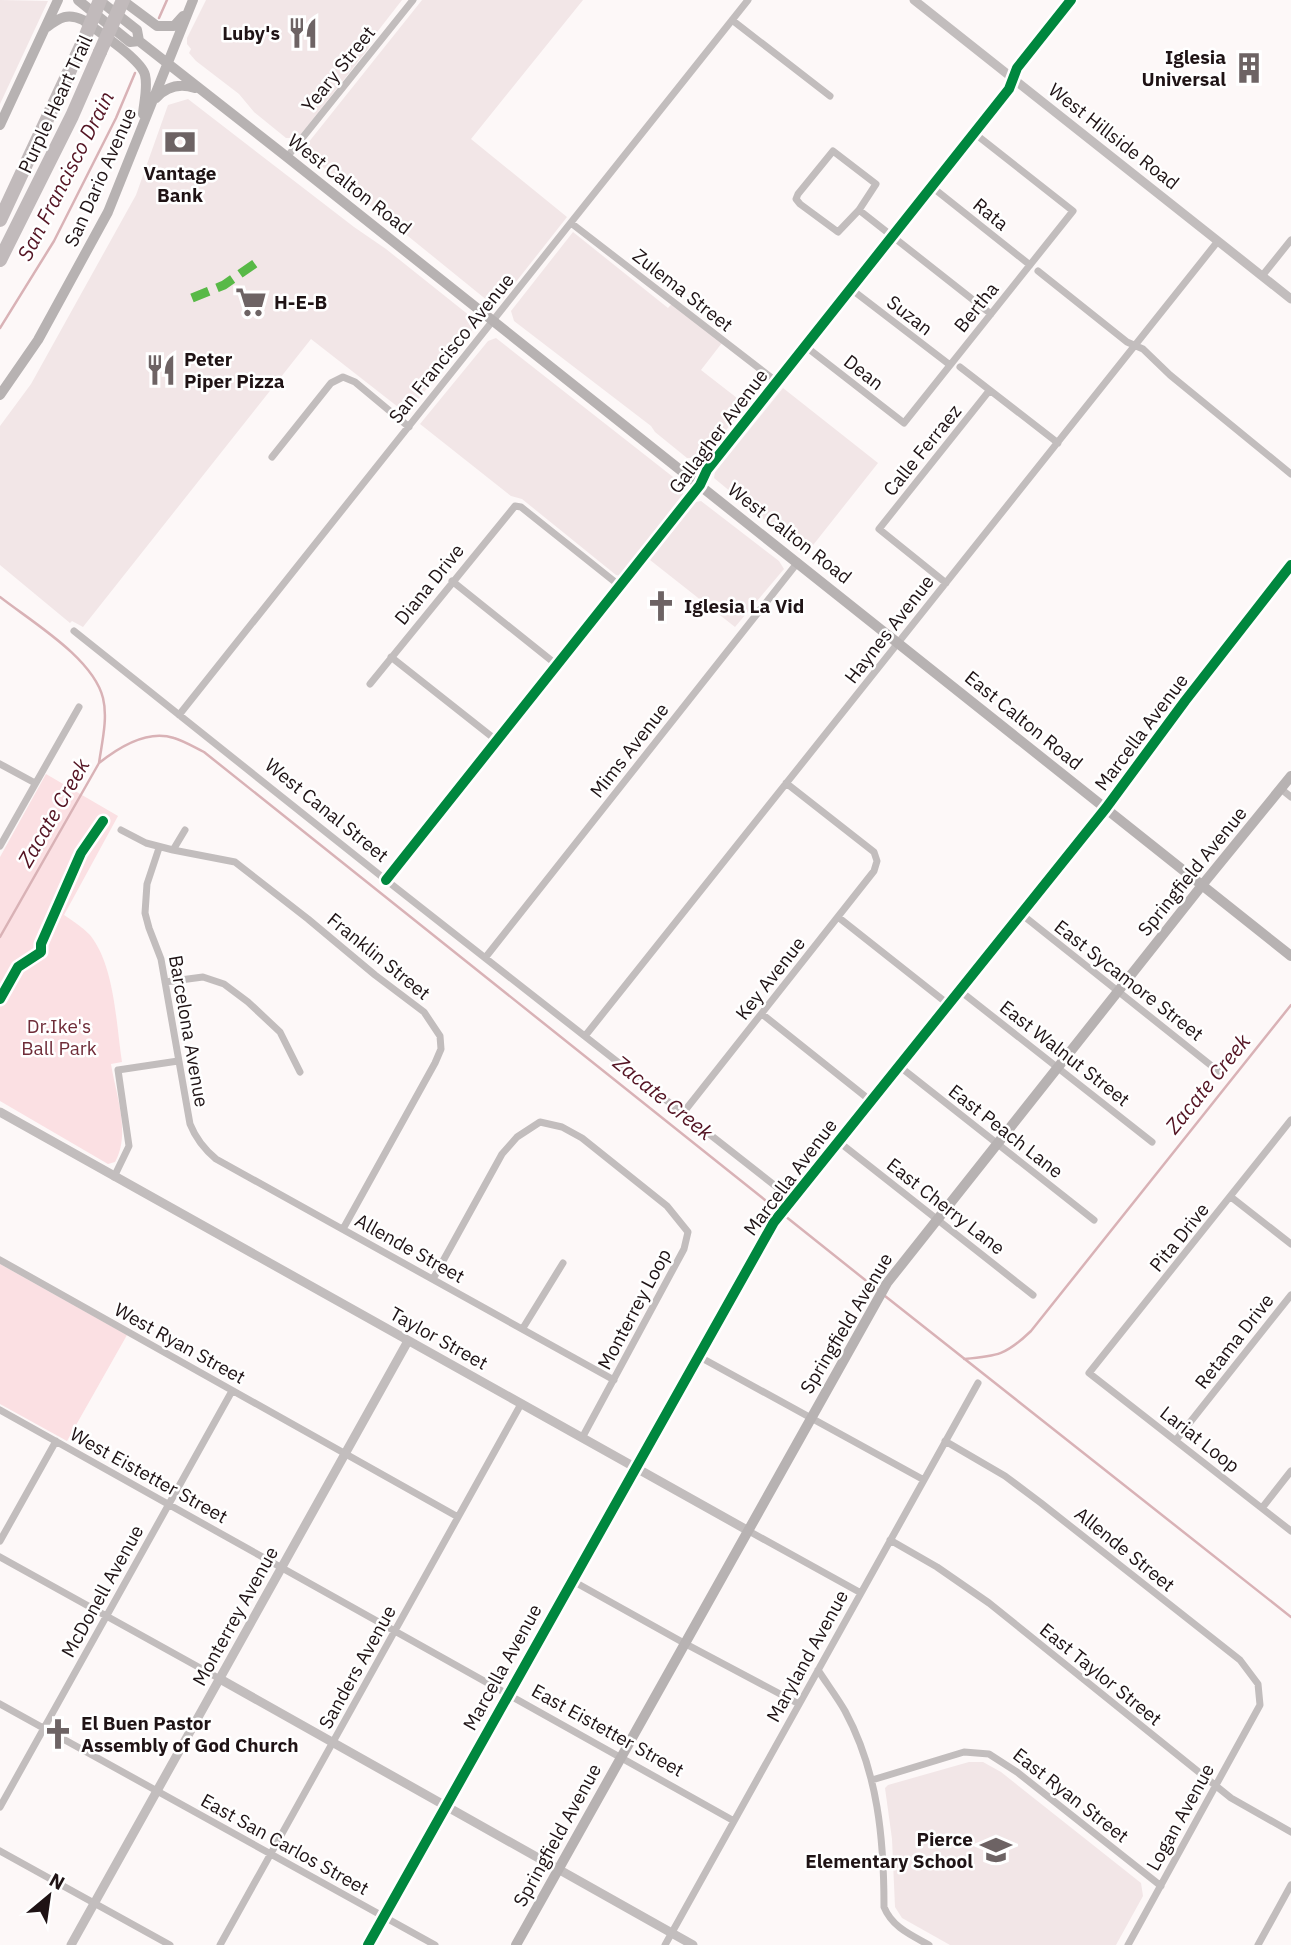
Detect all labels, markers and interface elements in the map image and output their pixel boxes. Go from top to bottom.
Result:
restaurant icon: Luby's [286,16,320,50]
place label: Luby's [222,21,280,45]
street label: Yeary Street [296,21,380,117]
street label: Purple Heart Trail [13,31,97,177]
place label: Iglesia Universal [1141,45,1226,91]
building icon: Iglesia Universal [1232,51,1266,85]
street label: West Hillside Road [1044,77,1184,195]
water label: San Francisco Drain [10,86,120,265]
street label: San Dario Avenue [59,104,141,250]
bank icon: Vantage Bank [163,125,197,159]
street label: West Calton Road [283,128,417,240]
place label: Vantage Bank [144,161,216,207]
street label: Rata [968,192,1014,236]
street label: Zulema Street [628,243,738,337]
street label: San Francisco Avenue [383,268,519,428]
street label: Bertha [949,277,1003,337]
supermarket icon: H-E-B [234,285,268,319]
place label: H-E-B [274,290,327,314]
street label: Suzan [882,290,938,340]
place label: Peter Piper Pizza [184,347,285,393]
street label: Dean [839,349,889,395]
restaurant icon: Peter Piper Pizza [144,353,178,387]
street label: Gallagher Avenue [663,364,773,498]
street label: Calle Ferraez [878,399,966,501]
street label: West Calton Road [723,477,857,589]
street label: Diana Drive [389,539,469,629]
street label: Haynes Avenue [839,570,939,688]
church icon: Iglesia La Vid [644,589,678,623]
place label: Iglesia La Vid [684,594,804,618]
street label: East Calton Road [960,665,1088,775]
street label: Marcella Avenue [1089,669,1193,795]
street label: Mims Avenue [584,698,674,802]
water label: Zacate Creek [10,752,96,873]
street label: West Canal Street [260,753,394,867]
street label: Springfield Avenue [1132,801,1252,941]
street label: Franklin Street [323,907,435,1005]
street label: East Sycamore Street [1050,914,1208,1046]
street label: Key Avenue [730,931,810,1025]
street label: Barcelona Avenue [164,953,214,1109]
street label: East Walnut Street [995,995,1135,1111]
park label: Dr.Ike's Ball Park [21,1014,97,1060]
water label: Zacate Creek [1158,1027,1257,1140]
water label: Zacate Creek [607,1048,720,1147]
street label: East Peach Lane [944,1079,1068,1183]
street label: Marcella Avenue [738,1114,842,1240]
street label: East Cherry Lane [882,1152,1010,1260]
street label: Pita Drive [1144,1198,1214,1276]
street label: Allende Street [351,1208,469,1288]
street label: Monterrey Loop [592,1244,676,1374]
street label: Springfield Avenue [795,1248,897,1398]
street label: Retama Drive [1189,1289,1279,1393]
street label: West Ryan Street [110,1297,250,1389]
street label: Taylor Street [386,1301,492,1375]
street label: Lariat Loop [1155,1401,1245,1477]
street label: West Eistetter Street [66,1422,232,1528]
street label: Allende Street [1070,1501,1180,1597]
street label: McDonell Avenue [56,1521,148,1661]
street label: Monterrey Avenue [187,1542,283,1690]
street label: Maryland Avenue [761,1586,853,1726]
street label: Marcella Avenue [457,1600,547,1734]
street label: Sanders Avenue [313,1601,401,1733]
street label: East Taylor Street [1035,1617,1167,1731]
street label: East Eistetter Street [528,1678,688,1782]
place label: El Buen Pastor Assembly of God Church [81,1711,299,1757]
church icon: El Buen Pastor Assembly of God Church [41,1717,75,1751]
street label: East Ryan Street [1008,1742,1134,1848]
street label: Springfield Avenue [508,1759,606,1911]
street label: Logan Avenue [1141,1759,1219,1875]
street label: East San Carlos Street [197,1788,373,1900]
place label: Pierce Elementary School [805,1827,973,1873]
school or university icon: Pierce Elementary School [979,1833,1013,1867]
north arrow [14,1861,84,1931]
text: N [45,1867,69,1895]

